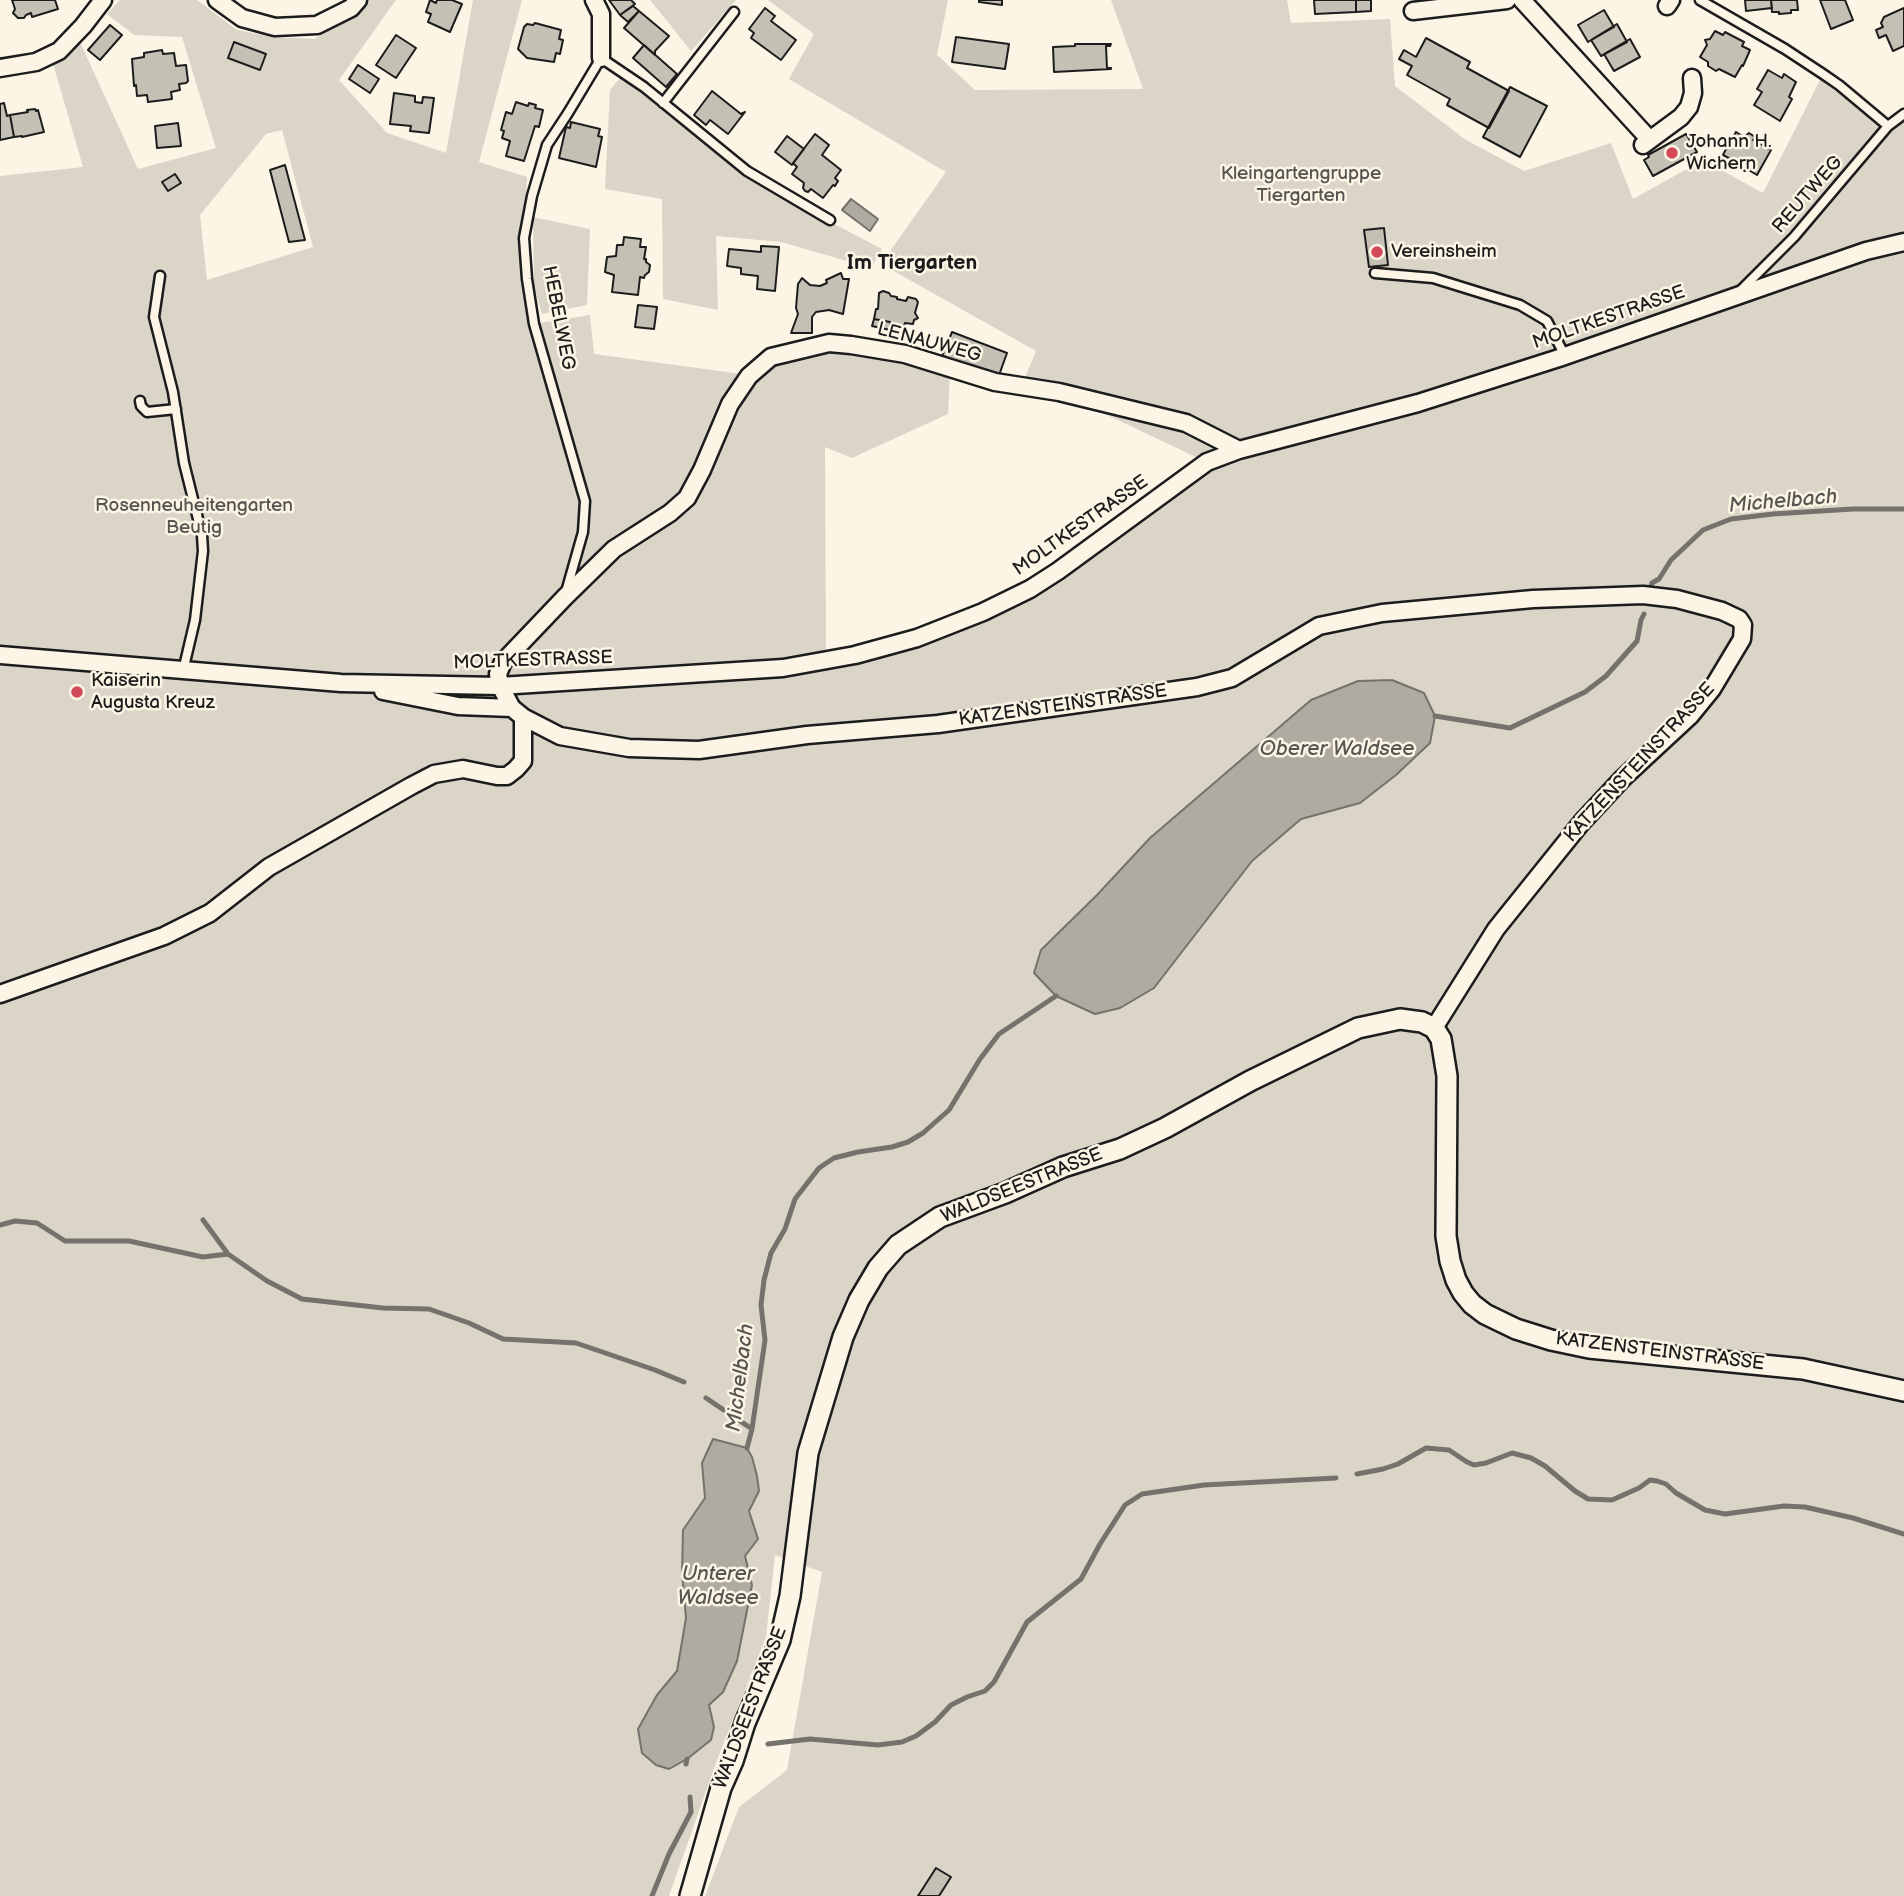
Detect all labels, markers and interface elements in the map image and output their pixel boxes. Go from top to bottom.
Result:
place label: Johann H. Wichern [1686,131,1772,175]
marker: Johann H. Wichern [1664,145,1680,161]
street label: REUTWEG [1768,152,1848,238]
park label: Kleingartengruppe Tiergarten [1221,163,1381,207]
place label: Vereinsheim [1391,241,1497,263]
marker: Vereinsheim [1369,244,1385,260]
district label: Im Tiergarten [847,251,977,277]
street label: HEBELWEG [537,264,579,372]
street label: MOLTKESTRASSE [1530,281,1688,355]
street label: LENAUWEG [875,318,983,368]
street label: MOLTKESTRASSE [1009,471,1153,581]
water label: Michelbach [1728,485,1838,519]
park label: Rosenneuheitengarten Beutig [95,495,293,539]
street label: MOLTKESTRASSE [453,647,613,675]
place label: Kaiserin Augusta Kreuz [91,670,215,714]
street label: KATZENSTEINSTRASSE [1560,678,1720,848]
street label: KATZENSTEINSTRASSE [957,680,1169,732]
marker: Kaiserin Augusta Kreuz [69,684,85,700]
water label: Oberer Waldsee [1260,737,1414,763]
street label: WALDSEESTRASSE [938,1143,1106,1229]
water label: Michelbach [722,1323,760,1433]
street label: KATZENSTEINSTRASSE [1554,1328,1766,1376]
water label: Unterer Waldsee [677,1562,759,1612]
street label: WALDSEESTRASSE [710,1624,792,1792]

